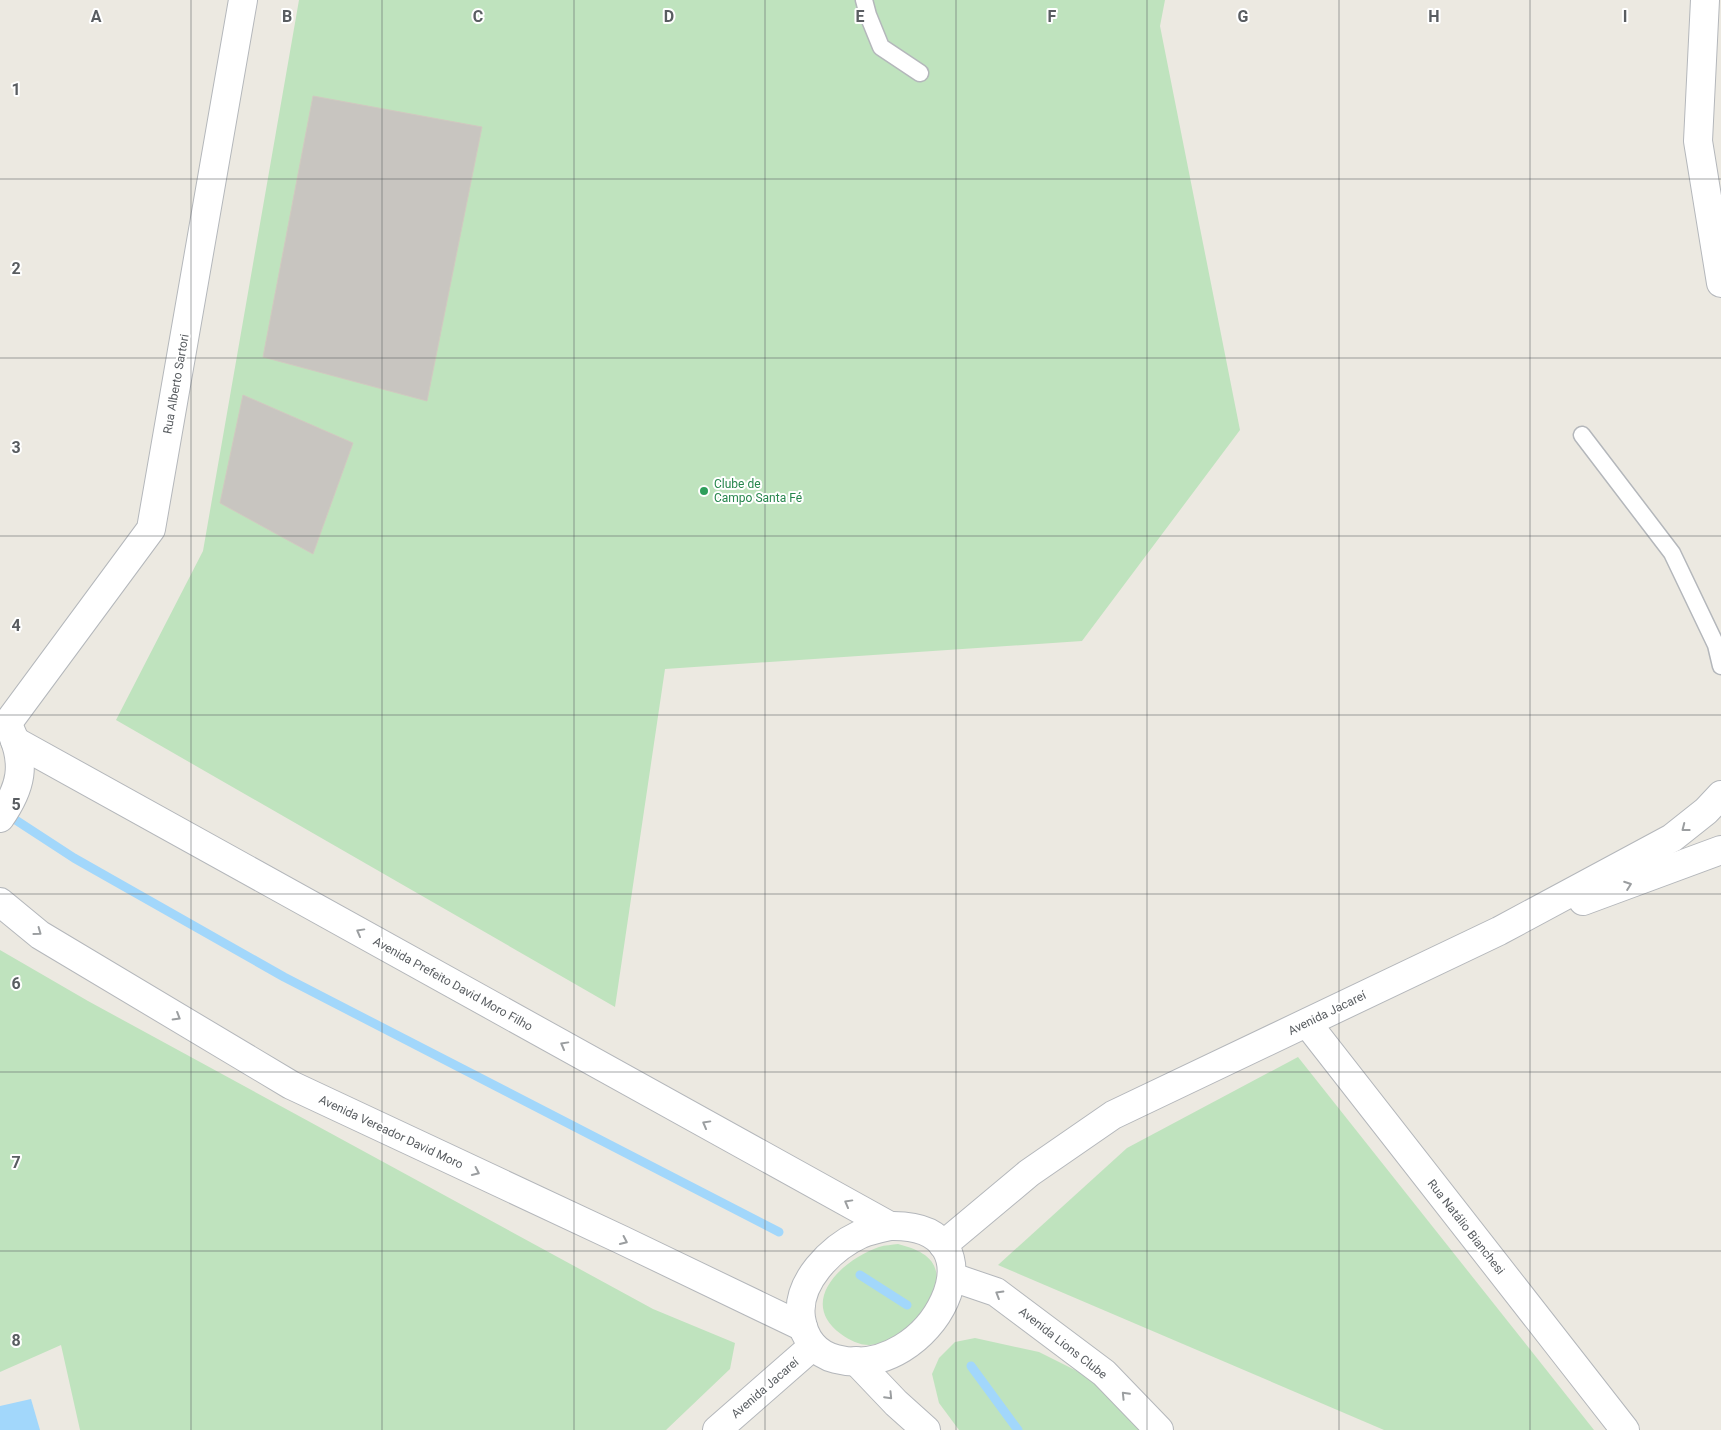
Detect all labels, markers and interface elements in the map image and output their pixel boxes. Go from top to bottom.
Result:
text: A [91,7,102,26]
text: B [282,7,292,26]
text: C [473,7,483,26]
text: D [664,7,674,26]
text: E [856,7,865,26]
text: F [1048,7,1057,26]
text: G [1238,7,1249,26]
text: H [1428,7,1440,26]
text: I [1623,7,1627,26]
text: 1 [11,80,21,99]
text: 2 [11,259,21,278]
street label: Rua Alberto Sartori [160,333,192,435]
text: 3 [11,438,21,457]
place label: Clube de Campo Santa Fé [714,477,802,505]
marker: Clube de Campo Santa Fé [698,485,710,497]
text: 4 [11,616,21,635]
text: 5 [11,795,21,814]
one-way arrow [1682,822,1691,830]
one-way arrow [1623,881,1632,891]
one-way arrow [32,927,41,935]
one-way arrow [357,929,366,939]
street label: Avenida Prefeito David Moro Filho [371,934,535,1034]
text: 6 [11,974,21,993]
street label: Avenida Jacareí [1286,988,1369,1038]
one-way arrow [172,1010,181,1020]
one-way arrow [560,1041,569,1051]
street label: Avenida Vereador David Moro [317,1092,466,1172]
one-way arrow [702,1120,711,1130]
text: 7 [11,1153,21,1172]
one-way arrow [471,1166,480,1176]
street label: Rua Natálio Bianchesi [1425,1177,1507,1277]
one-way arrow [844,1199,853,1209]
one-way arrow [618,1234,627,1244]
one-way arrow [995,1291,1004,1301]
street label: Avenida Lions Clube [1016,1304,1110,1382]
text: 8 [11,1331,21,1350]
street label: Avenida Jacareí [728,1354,802,1421]
one-way arrow [883,1391,892,1400]
one-way arrow [1122,1392,1131,1401]

